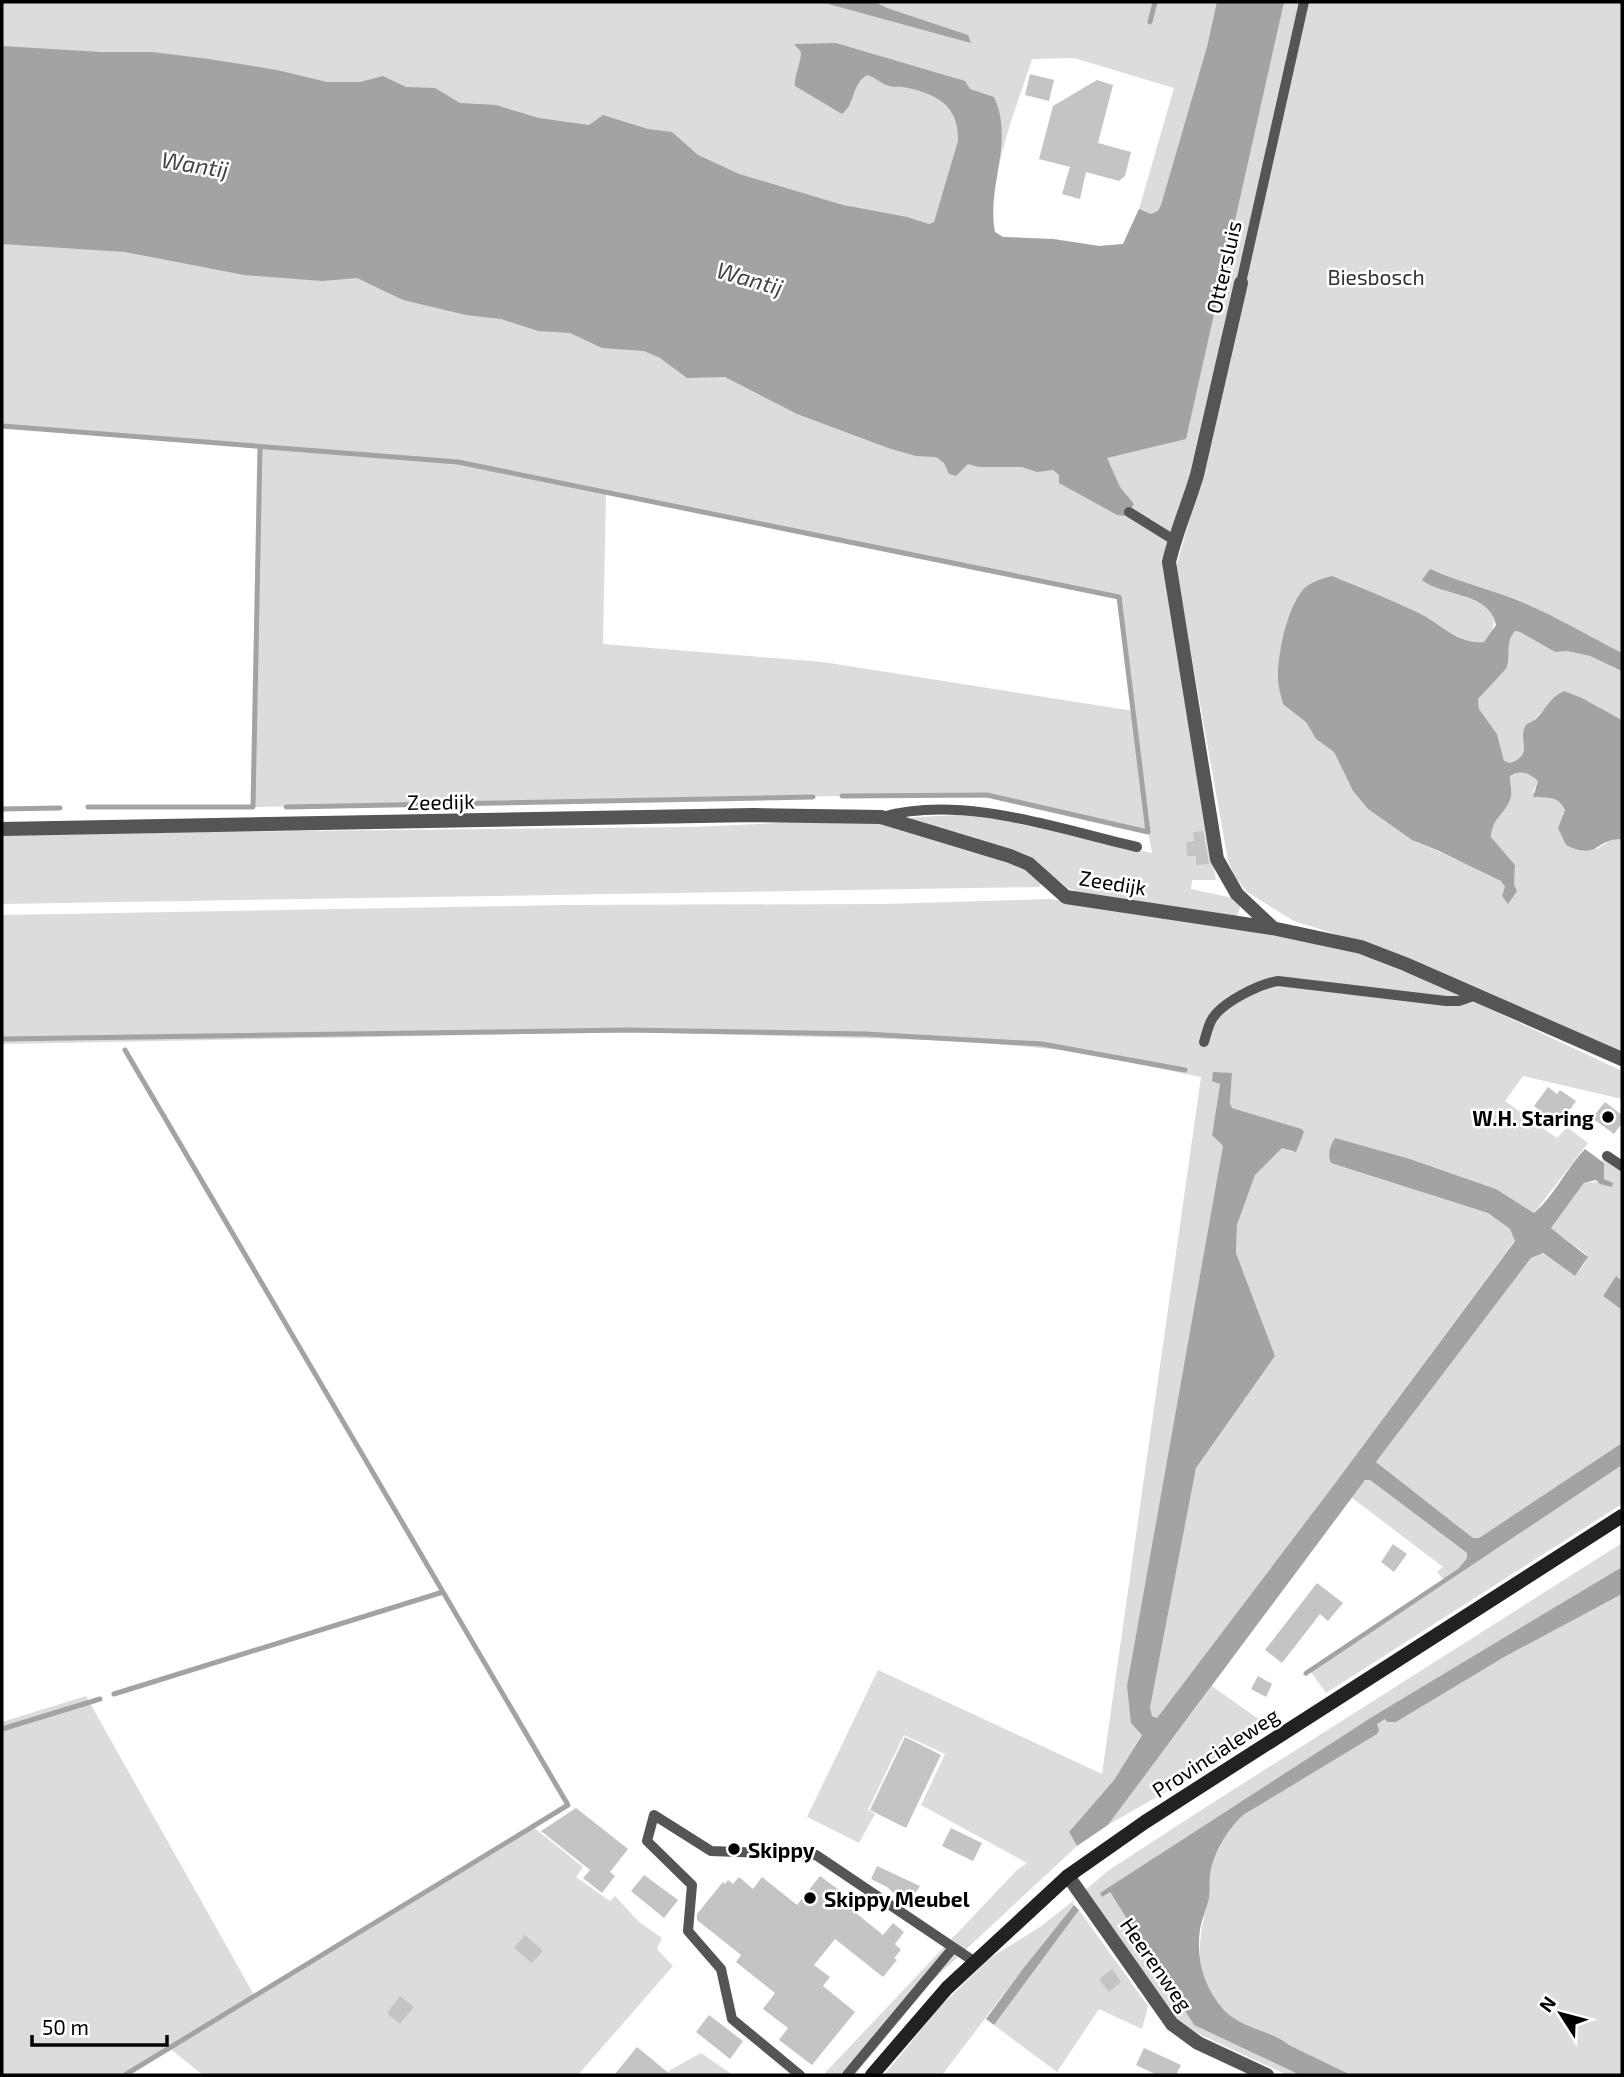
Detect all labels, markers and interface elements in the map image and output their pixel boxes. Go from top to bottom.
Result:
water label: Wantij [159,145,231,183]
street label: Ottersluis [1200,218,1246,316]
water label: Wantij [714,255,787,301]
park label: Biesbosch [1327,264,1425,289]
street label: Zeedijk [407,788,475,815]
street label: Zeedijk [1077,864,1149,901]
place label: W.H. Staring [1472,1105,1594,1130]
marker: W.H. Staring [1600,1109,1616,1125]
street label: Provincialeweg [1147,1702,1283,1802]
place label: Skippy [748,1837,815,1863]
marker: Skippy [726,1841,742,1857]
place label: Skippy Meubel [824,1886,970,1912]
marker: Skippy Meubel [802,1890,818,1906]
street label: Heerenweg [1116,1912,1198,2016]
north arrow [1526,1979,1596,2049]
text: N [1534,1991,1560,2016]
scale bar [32,2004,166,2048]
text: 50 m [42,2014,89,2039]

